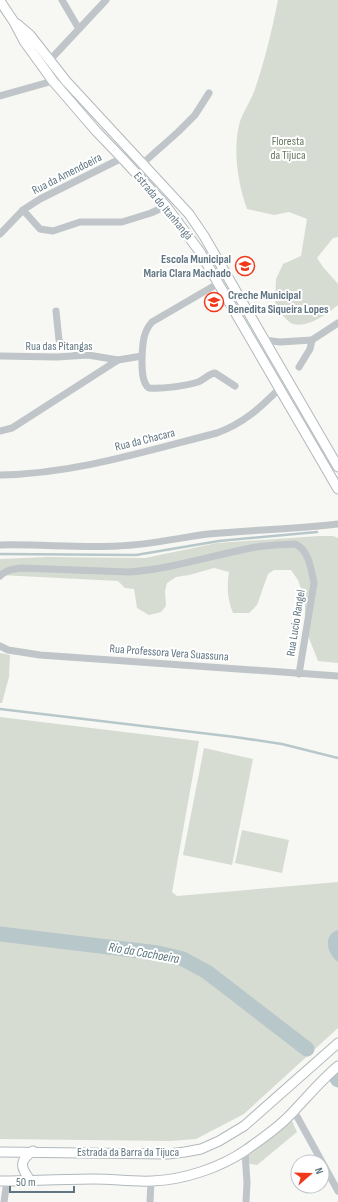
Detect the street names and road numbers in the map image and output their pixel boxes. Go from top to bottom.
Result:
street label: Rua da Amendoeira [29,150,105,198]
street label: Estrada do Itanhangá [130,169,196,243]
street label: Rua das Pitangas [25,339,93,354]
street label: Rua da Chacara [113,425,177,455]
street label: Rua Lucio Rangel [283,589,309,657]
street label: Rua Professora Vera Suassuna [109,641,229,665]
street label: Estrada da Barra da Tijuca [77,1145,179,1160]

